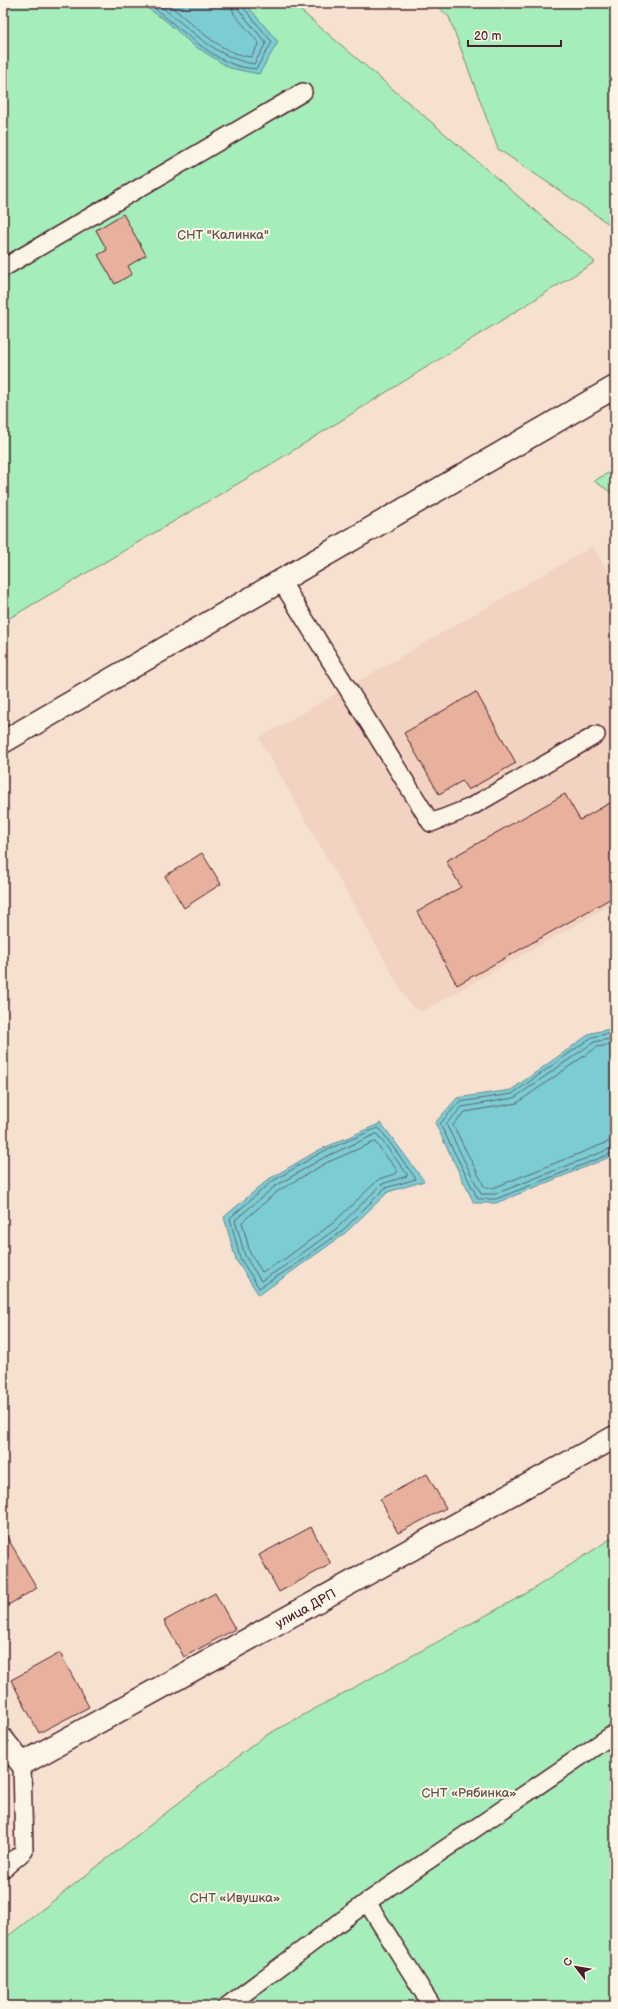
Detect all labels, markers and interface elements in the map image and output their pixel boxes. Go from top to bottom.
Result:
scale bar [468,22,561,48]
text: 20 m [474,29,501,44]
park label: СНТ "Калинка" [177,227,269,243]
street label: улица ДРП [273,1586,339,1632]
park label: СНТ «Рябинка» [421,1785,517,1801]
park label: СНТ «Ивушка» [190,1890,280,1906]
north arrow [556,1947,596,1987]
text: С [560,1955,576,1969]

